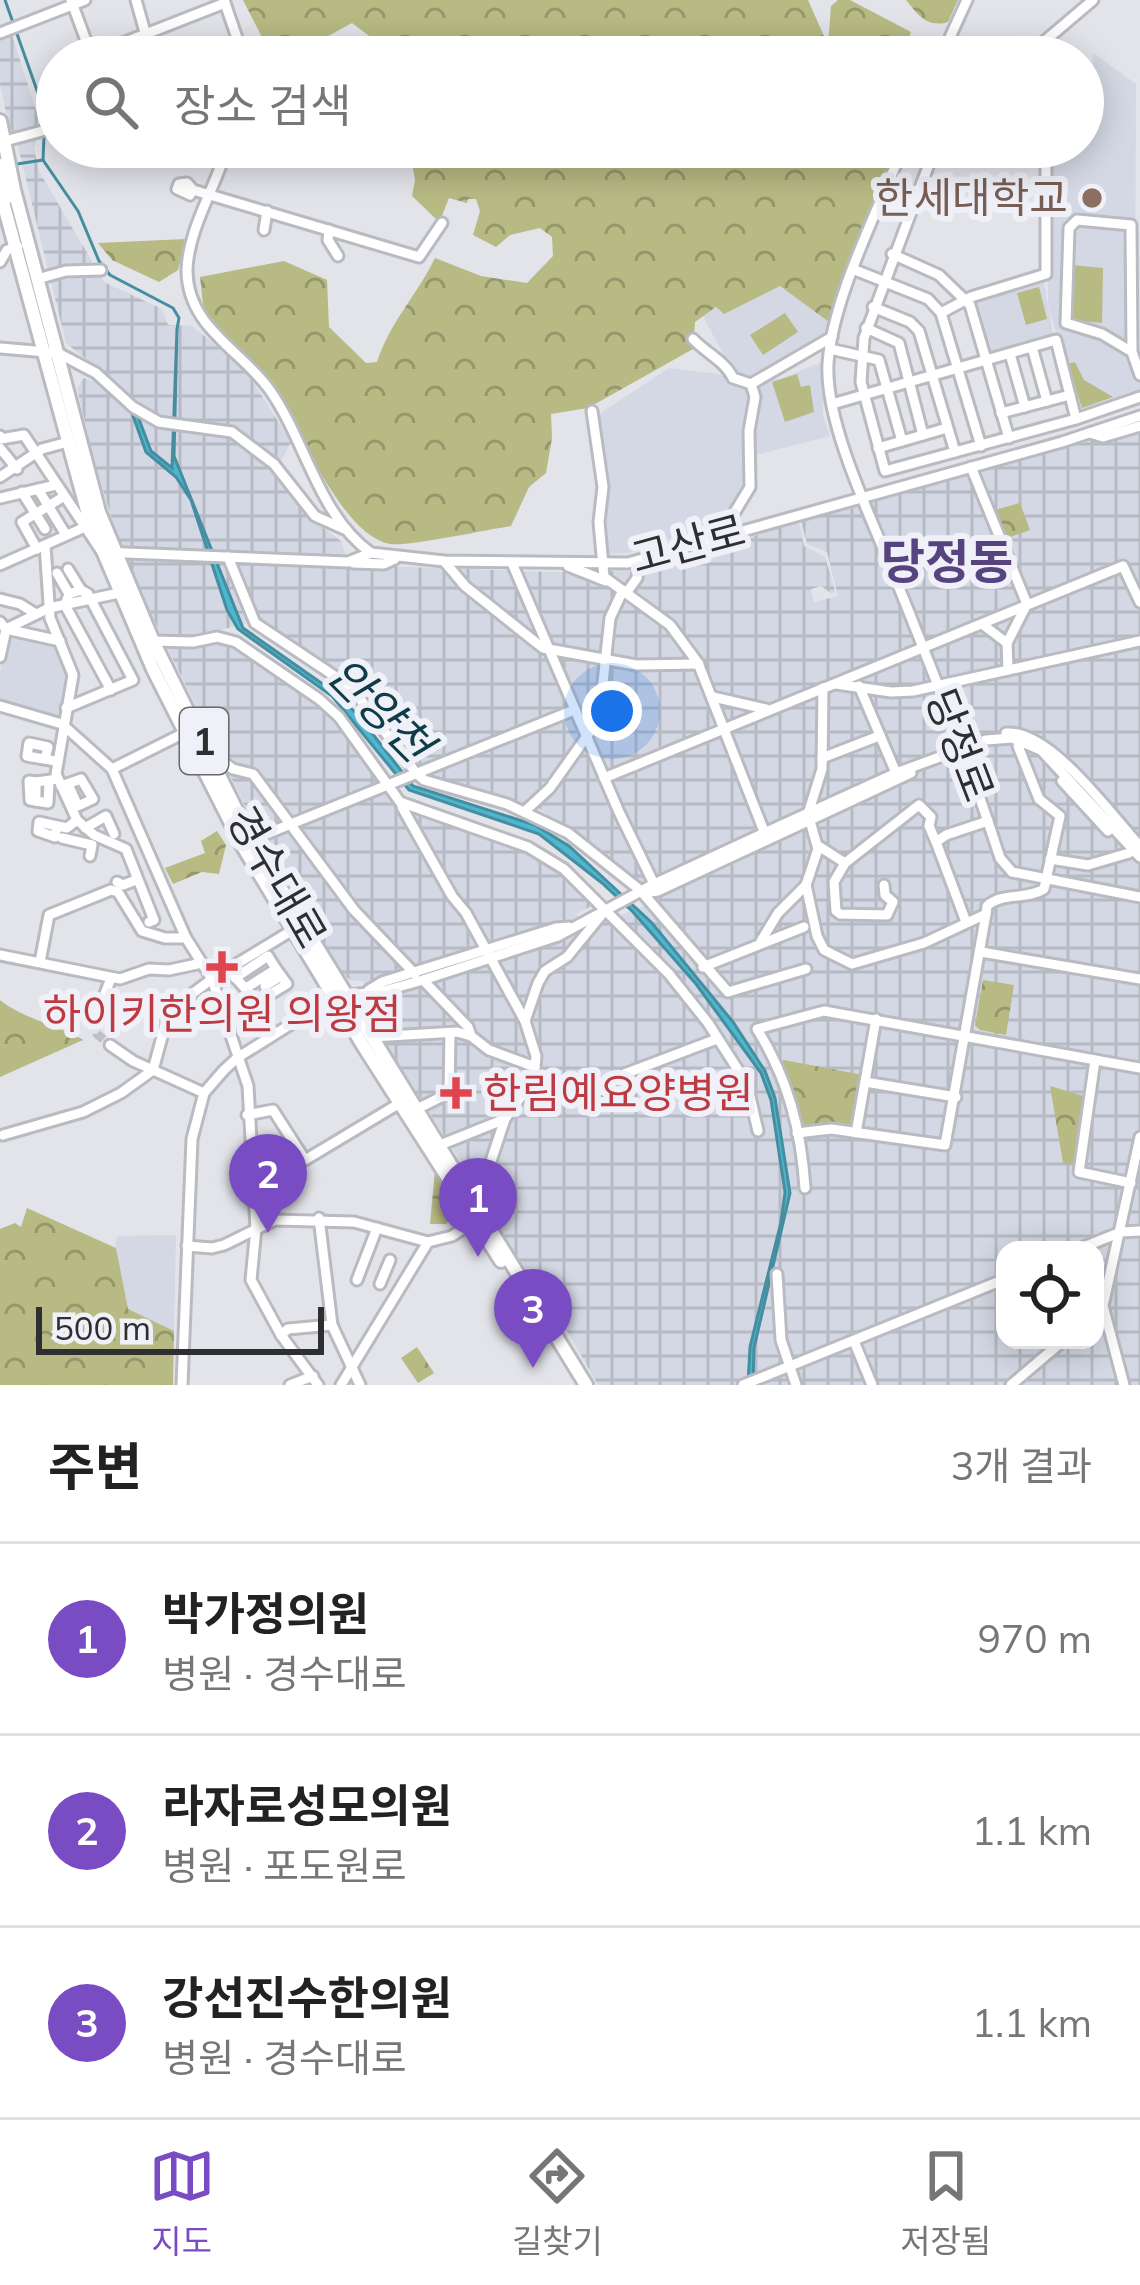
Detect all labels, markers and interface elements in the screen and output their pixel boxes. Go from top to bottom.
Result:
search box [36,36,1104,168]
icon: search [78,69,144,135]
text: 장소 검색 [174,77,351,133]
place label: 한세대학교 [875,171,1068,224]
marker: 한세대학교 [1079,185,1105,211]
street label: 고산로 [625,503,751,584]
district label: 당정동 [881,531,1013,591]
water label: 안양천 [317,645,448,775]
your location [582,681,642,741]
street label: 당정로 [915,681,1006,808]
road number: 1 [180,708,228,774]
street label: 경수대로 [216,797,339,957]
marker: 하이키한의원 의왕점 [206,951,238,983]
place label: 하이키한의원 의왕점 [43,987,401,1040]
place label: 한림예요양병원 [483,1066,753,1119]
marker: 한림예요양병원 [440,1077,472,1109]
pin: 2 [229,1134,307,1233]
pin: 1 [439,1158,517,1257]
map controls [996,1241,1104,1349]
button: locate [996,1241,1104,1349]
pin: 3 [494,1269,572,1368]
scale bar [36,1301,324,1354]
text: 500 m [54,1307,151,1348]
text: 주변 [48,1434,142,1498]
text: 3개 결과 [951,1441,1092,1490]
text: 박가정의원 [162,1585,369,1641]
text: 1 [75,1614,99,1663]
text: 970 m [977,1614,1092,1663]
text: 병원 · 경수대로 [162,1649,407,1698]
text: 라자로성모의원 [162,1777,452,1833]
text: 2 [75,1806,99,1855]
text: 1.1 km [972,1806,1092,1855]
text: 병원 · 포도원로 [162,1841,407,1890]
text: 강선진수한의원 [162,1969,452,2025]
text: 3 [75,1998,99,2047]
text: 1.1 km [972,1998,1092,2047]
text: 병원 · 경수대로 [162,2033,407,2082]
tab: 지도 [149,2143,215,2263]
tab: 길찾기 [512,2143,603,2263]
tab: 저장됨 [900,2143,991,2263]

